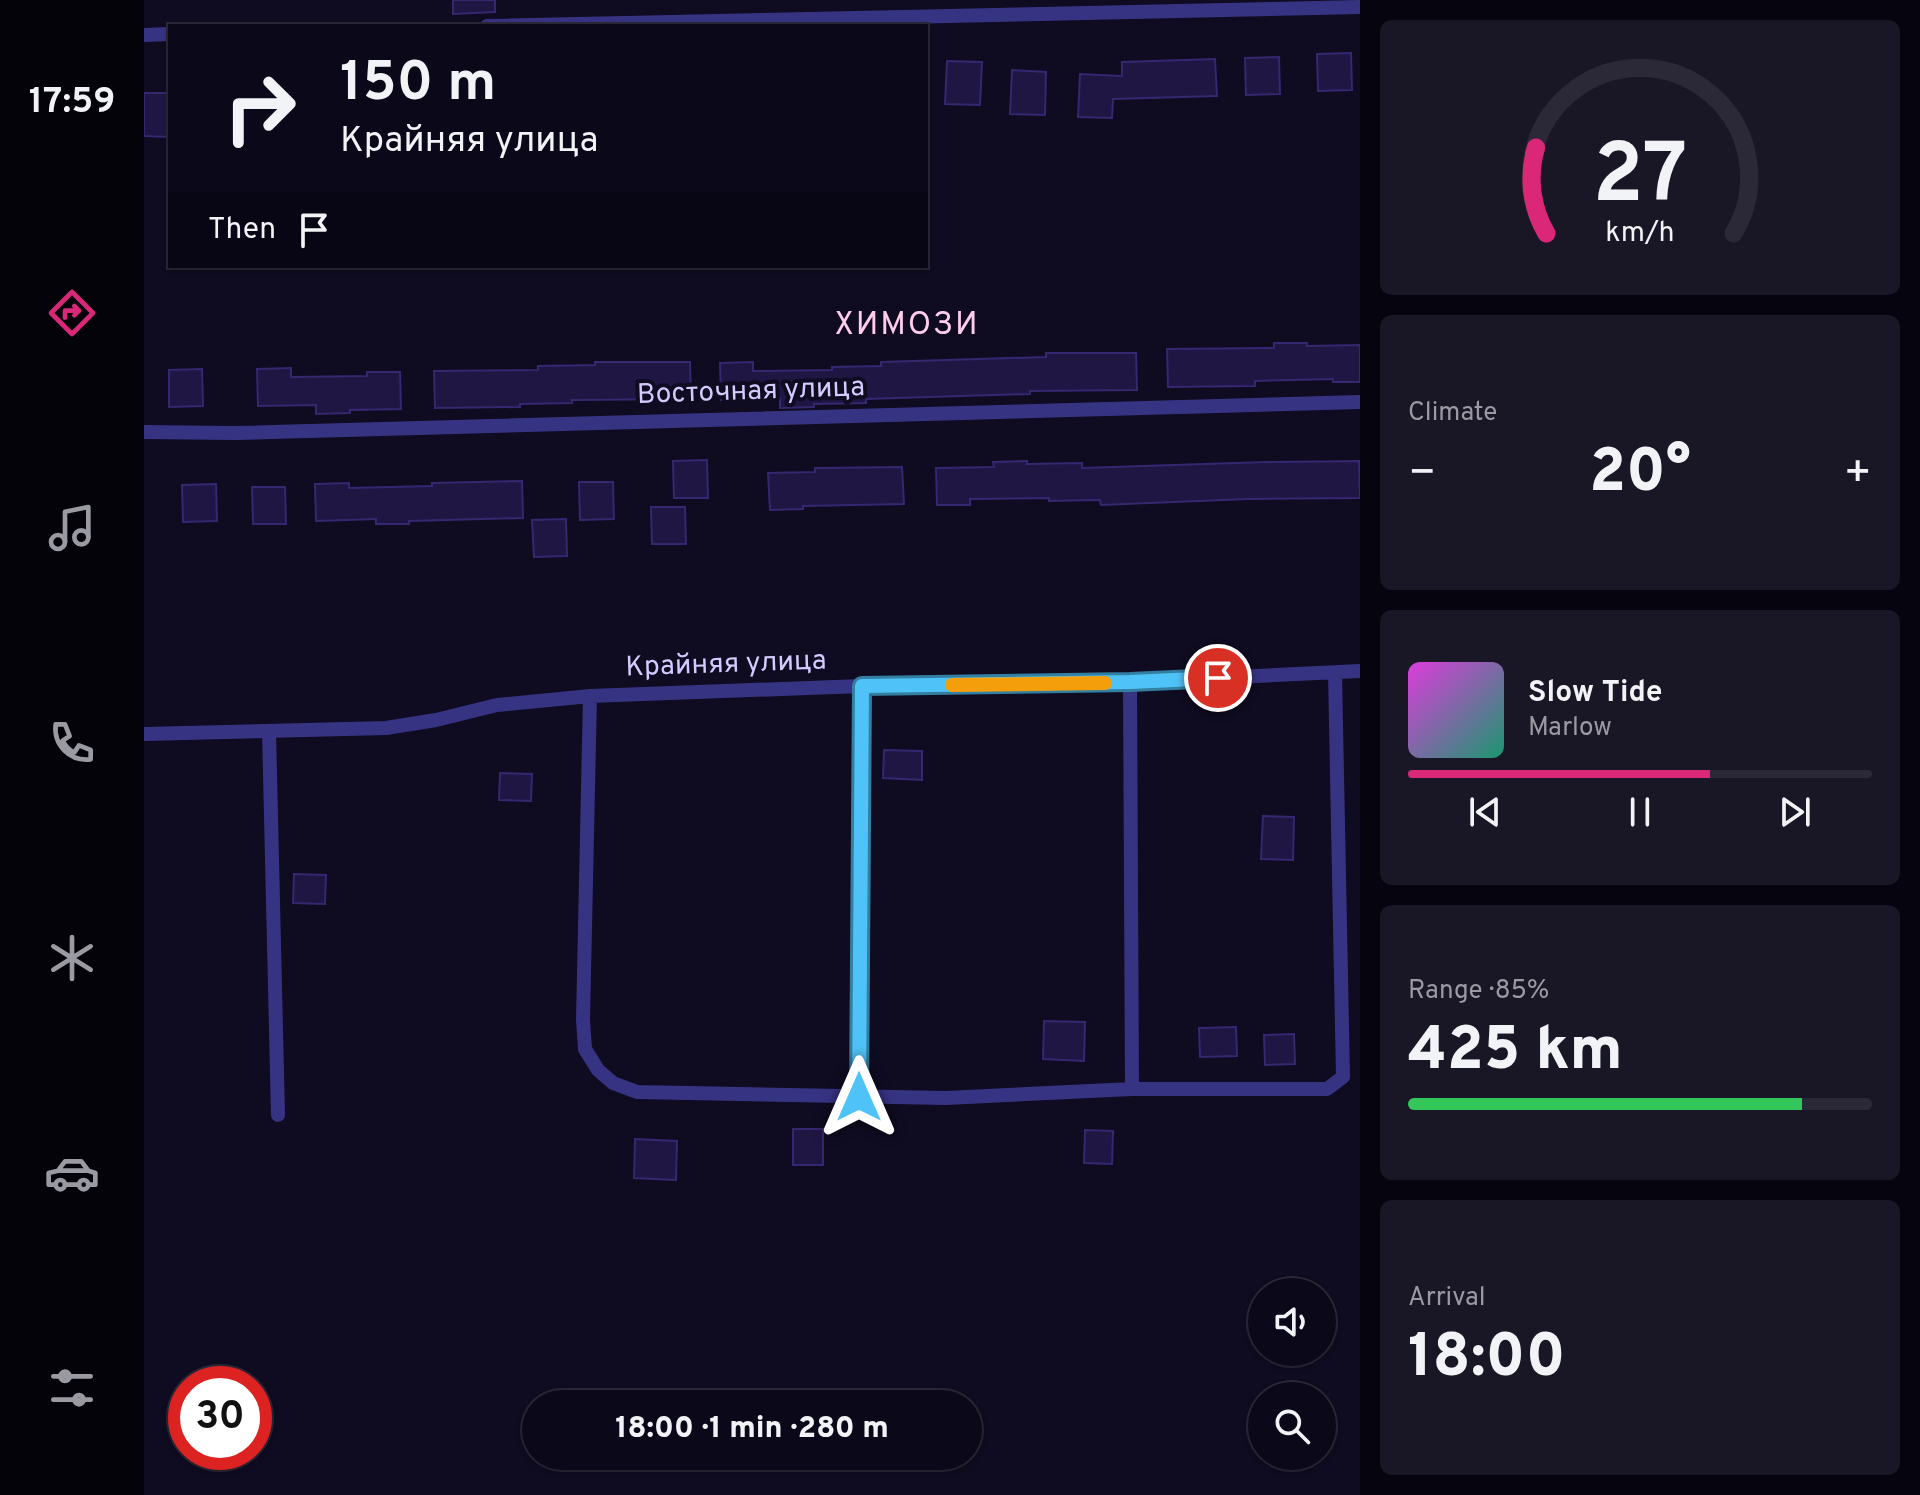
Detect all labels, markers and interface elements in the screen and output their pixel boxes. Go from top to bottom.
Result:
text: 150 m [340,50,496,120]
icon: right [208,56,312,160]
text: 17:59 [29,80,115,126]
text: Крайняя улица [340,119,598,165]
text: 27 [1593,126,1687,231]
icon: arrive [292,208,336,252]
text: Then [208,212,276,249]
text: km/h [1605,216,1675,252]
icon: directions [44,285,100,341]
district label: ХИМОЗИ [834,306,980,346]
street label: Восточная улица [636,370,866,414]
text: Climate [1408,397,1497,430]
text: 20° [1589,437,1691,513]
text: − [1408,447,1436,503]
text: + [1844,447,1872,503]
icon: music [44,500,100,556]
street label: Крайняя улица [625,644,827,686]
pin [1184,644,1252,712]
icon: arrive [1196,656,1240,700]
text: Slow Tide [1528,675,1662,712]
text: Marlow [1528,712,1612,745]
icon: phone [44,715,100,771]
icon: previous [1463,790,1507,834]
icon: pause [1618,790,1662,834]
icon: next [1773,790,1817,834]
icon: climate [44,930,100,986]
text: Range · 85% [1408,975,1549,1008]
text: 425 km [1408,1015,1623,1091]
position arrow [817,1055,901,1139]
icon: car [44,1145,100,1201]
map controls [1248,1278,1336,1470]
button: sound [1248,1278,1336,1366]
text: Arrival [1408,1282,1486,1315]
text: 18:00 [1408,1322,1566,1398]
icon: filters [44,1360,100,1416]
speed limit sign: 30 [168,1366,272,1470]
button: search [1248,1382,1336,1470]
text: 18:00 · 1 min · 280 m [615,1411,889,1448]

